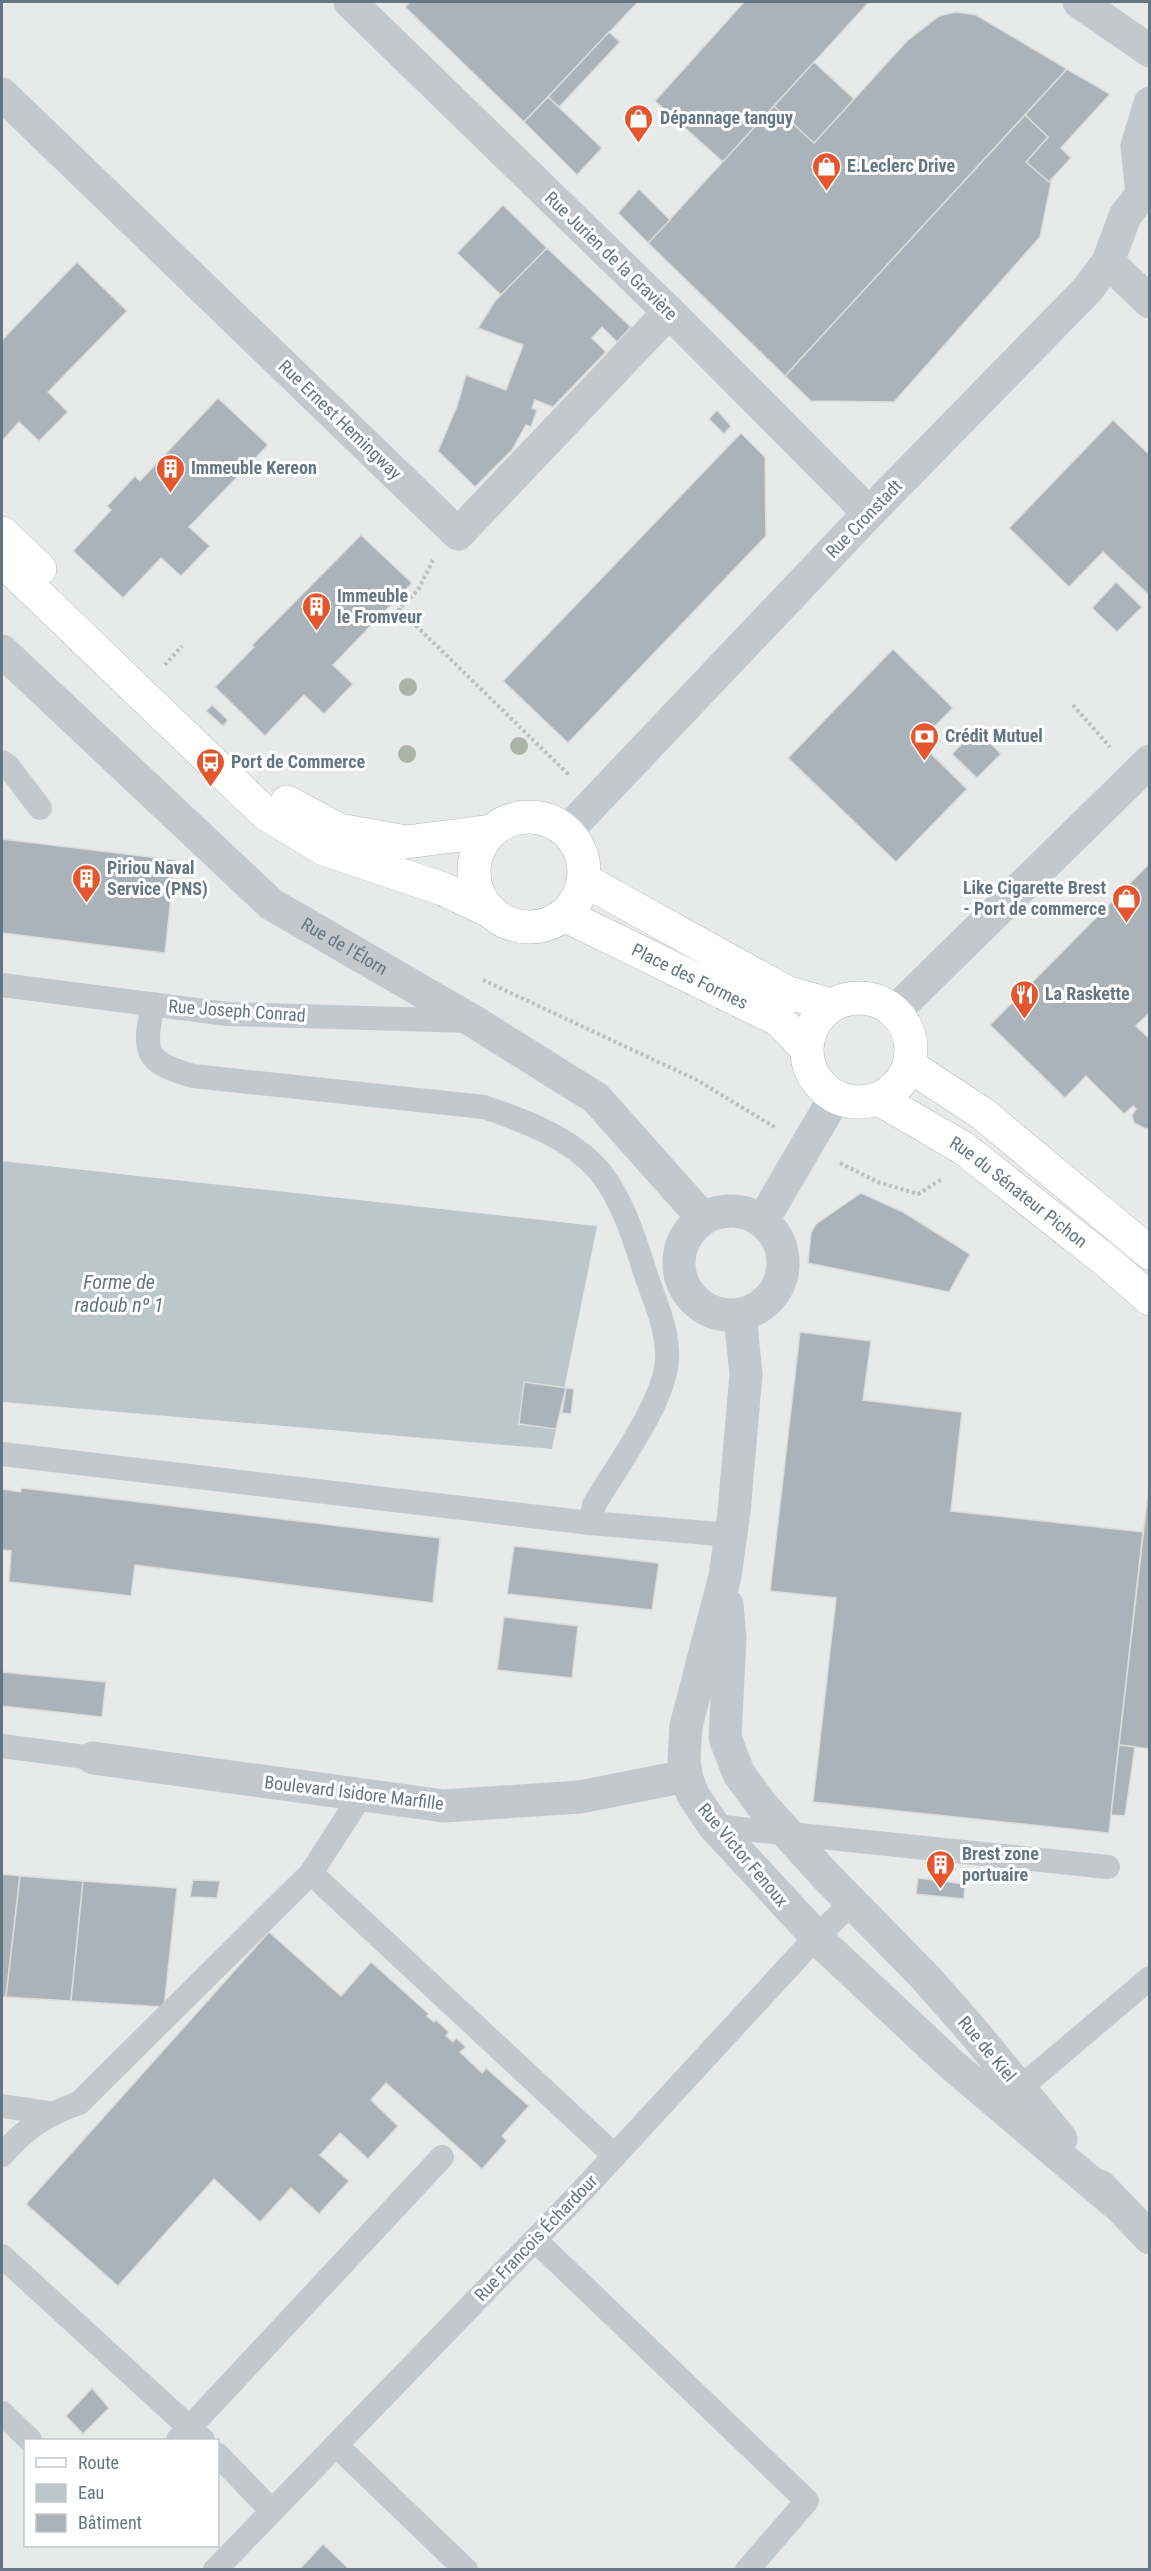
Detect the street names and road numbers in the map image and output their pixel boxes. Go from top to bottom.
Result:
street label: Rue Jurien de la Gravière [541,187,682,324]
street label: Rue Ernest Hemingway [275,356,406,484]
street label: Rue Cronstadt [821,475,906,562]
street label: Rue de l'Élorn [298,913,391,979]
street label: Place des Formes [629,939,752,1013]
street label: Rue Joseph Conrad [168,995,306,1026]
street label: Rue du Sénateur Pichon [946,1132,1092,1252]
street label: Boulevard Isidore Marfille [263,1771,445,1814]
street label: Rue Victor Fenoux [694,1799,793,1911]
street label: Rue de Kiel [954,2012,1021,2086]
street label: Rue Francois Échardour [470,2170,602,2305]

